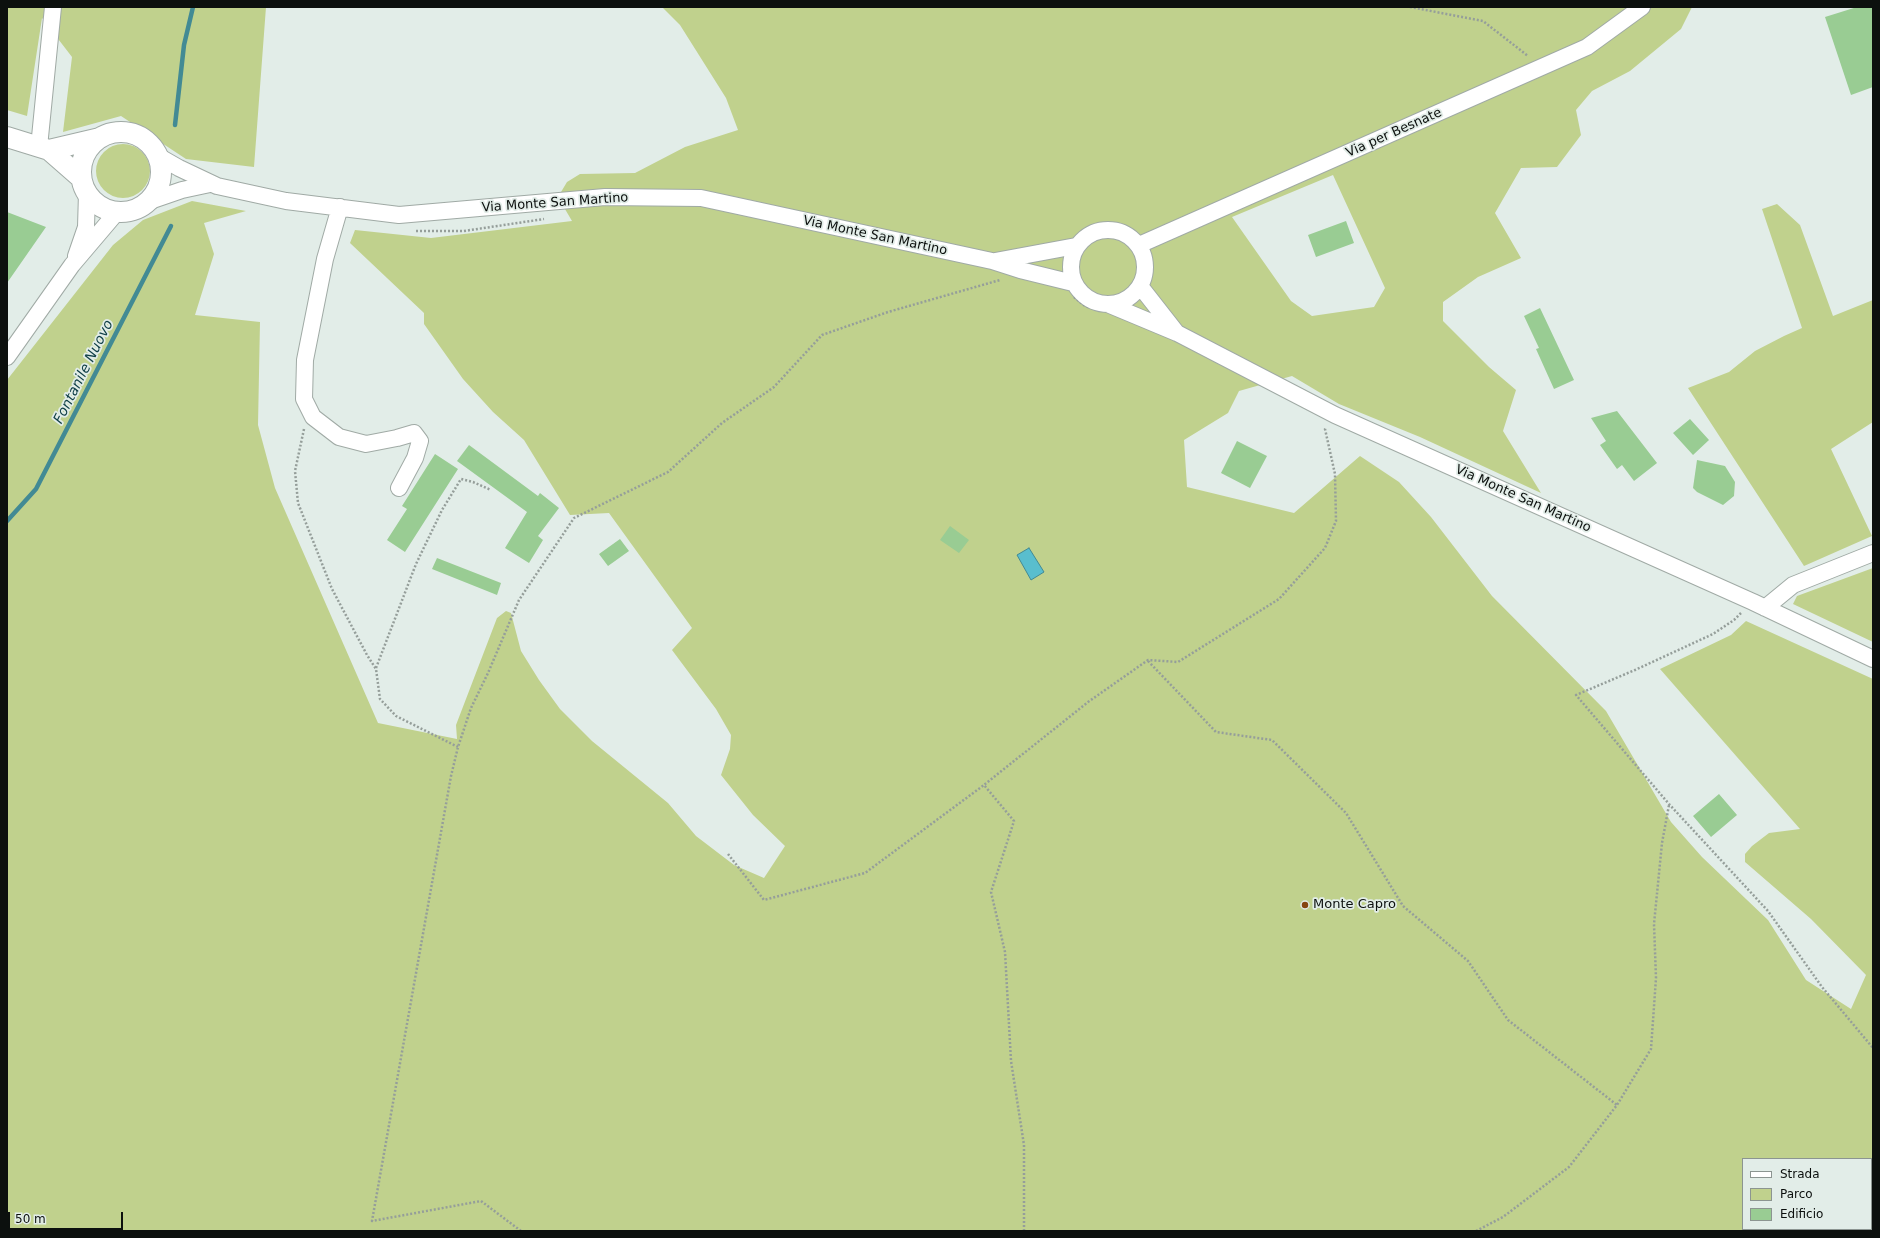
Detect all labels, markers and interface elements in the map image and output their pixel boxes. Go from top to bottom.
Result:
street label: Via per Besnate [1344,105,1444,161]
street label: Via Monte San Martino [481,190,629,216]
street label: Via Monte San Martino [801,213,949,259]
water label: Fontanile Nuovo [51,317,117,427]
street label: Via Monte San Martino [1453,462,1593,536]
place label: Monte Capro [1313,897,1396,913]
marker: Monte Capro [1300,900,1310,910]
legend [1742,1158,1872,1230]
text: Strada [1780,1167,1820,1181]
text: Parco [1780,1187,1813,1201]
scale bar [10,1204,125,1230]
text: Edificio [1780,1207,1823,1221]
text: 50 m [15,1212,46,1226]

